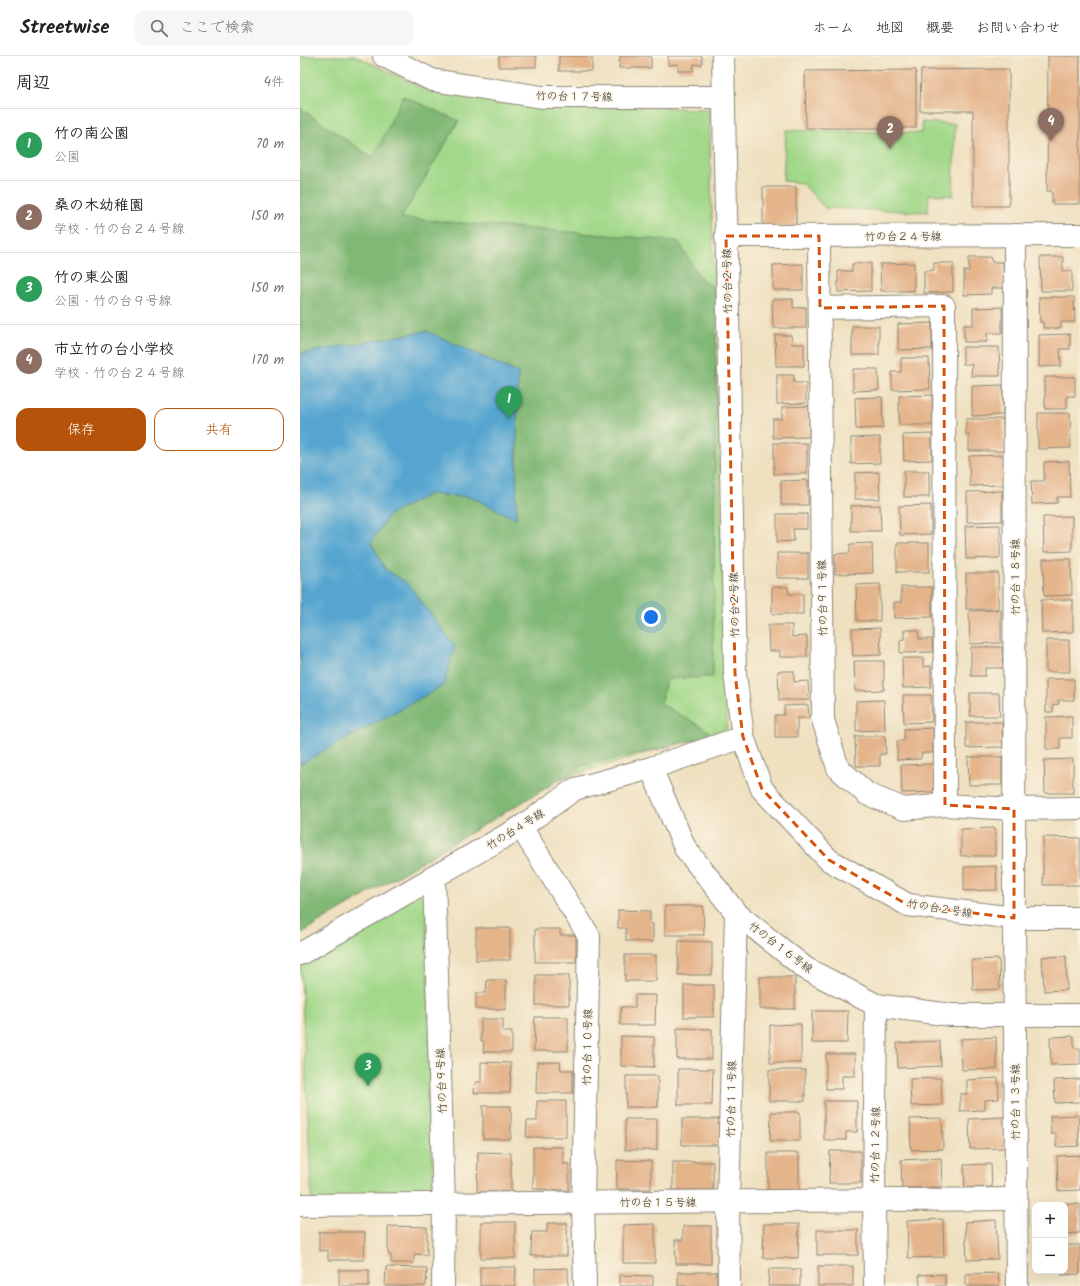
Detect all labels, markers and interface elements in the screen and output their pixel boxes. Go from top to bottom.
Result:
search box [134,10,414,46]
text: Streetwise [20,13,110,43]
text: ここで検索 [180,16,255,40]
icon: search [148,17,170,39]
text: ホーム [813,17,854,39]
text: 地図 [876,17,904,39]
text: 概要 [926,17,954,39]
text: お問い合わせ [976,17,1060,39]
text: 周辺 [16,70,50,97]
text: 4件 [264,72,284,93]
street label: 竹の台１７号線 [535,87,613,107]
pin: 4 [1038,108,1064,141]
pin: 2 [877,116,903,149]
text: 竹の南公園 [54,122,129,146]
text: 1 [27,134,31,155]
text: 70 m [256,134,284,155]
text: 公園 [54,147,80,168]
text: 桑の木幼稚園 [54,194,144,218]
text: 2 [25,206,33,227]
text: 150 m [251,206,284,227]
text: 学校 · 竹の台２４号線 [54,219,185,240]
street label: 竹の台２４号線 [865,228,942,246]
street label: 竹の台２号線 [718,248,738,314]
text: 竹の東公園 [54,266,129,290]
text: 3 [25,278,33,299]
text: 150 m [251,278,284,299]
text: 公園 · 竹の台９号線 [54,291,172,312]
text: 市立竹の台小学校 [54,338,174,362]
text: 4 [25,350,33,371]
text: 170 m [252,350,284,371]
text: 学校 · 竹の台２４号線 [54,363,185,384]
pin: 1 [496,386,522,419]
button: 保存 [16,408,146,451]
button: 共有 [154,408,284,451]
street label: 竹の台１８号線 [1007,539,1025,616]
street label: 竹の台９１号線 [813,559,833,637]
street label: 竹の台２号線 [725,572,745,638]
your location [641,607,661,627]
street label: 竹の台４号線 [483,805,548,855]
street label: 竹の台２号線 [906,895,974,923]
street label: 竹の台１６号線 [744,917,817,978]
street label: 竹の台１０号線 [578,1008,598,1086]
street label: 竹の台９号線 [432,1048,452,1114]
pin: 3 [355,1053,381,1086]
street label: 竹の台１１号線 [722,1060,742,1138]
street label: 竹の台１３号線 [1007,1064,1025,1141]
street label: 竹の台１２号線 [866,1106,886,1184]
street label: 竹の台１５号線 [620,1194,697,1212]
map controls [1032,1202,1068,1274]
button: + [1032,1202,1068,1238]
button: − [1032,1238,1068,1274]

